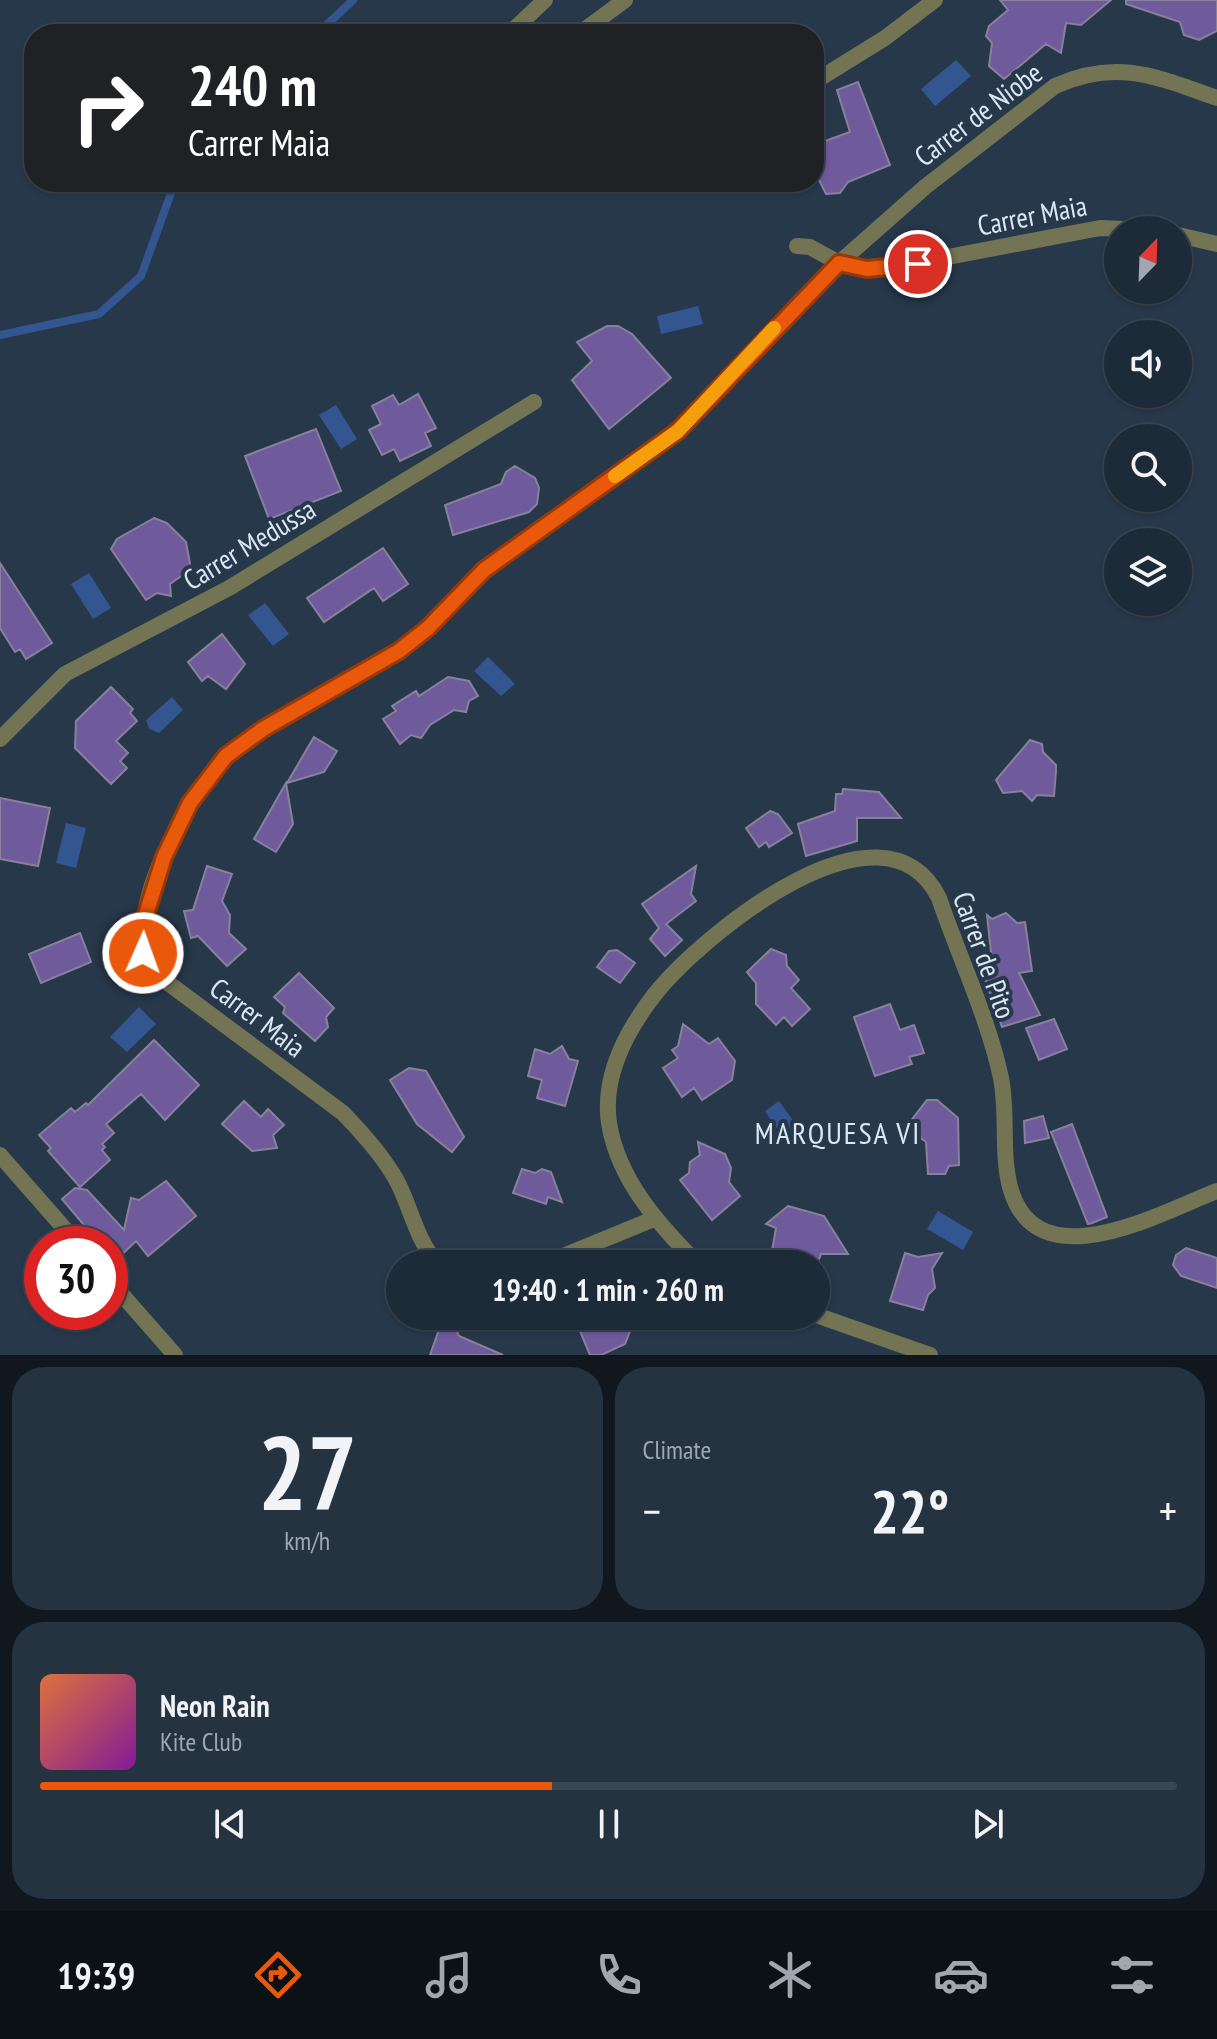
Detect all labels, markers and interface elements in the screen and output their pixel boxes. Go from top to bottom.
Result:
text: 240 m [188,49,317,121]
street label: Carrer de Niobe [907,54,1049,174]
icon: right [56,56,160,160]
text: Carrer Maia [188,119,330,166]
street label: Carrer Maia [974,186,1090,244]
north arrow [1104,216,1192,304]
map controls [1104,216,1192,616]
pin [884,230,952,298]
icon: arrive [896,242,940,286]
button: sound [1104,320,1192,408]
button: search [1104,424,1192,512]
street label: Carrer Medussa [176,490,322,598]
button: layers [1104,528,1192,616]
street label: Carrer de Pito [945,887,1025,1023]
position arrow [101,911,185,995]
street label: Carrer Maia [203,969,313,1065]
district label: MARQUESA VI [755,1113,921,1152]
speed limit sign: 30 [24,1226,128,1330]
text: 19:40 · 1 min · 260 m [492,1270,724,1309]
text: 27 [258,1404,357,1539]
text: Climate [643,1433,711,1466]
text: 22° [870,1472,949,1550]
text: − [643,1482,661,1539]
text: + [1159,1482,1177,1539]
text: km/h [284,1524,330,1557]
text: Neon Rain [160,1686,270,1725]
text: Kite Club [160,1725,242,1758]
icon: previous [208,1802,252,1846]
icon: pause [587,1802,631,1846]
icon: next [966,1802,1010,1846]
icon: directions [250,1947,306,2003]
icon: music [421,1947,477,2003]
icon: phone [591,1947,647,2003]
icon: climate [762,1947,818,2003]
icon: car [933,1947,989,2003]
icon: filters [1104,1947,1160,2003]
text: 19:39 [57,1952,135,1999]

